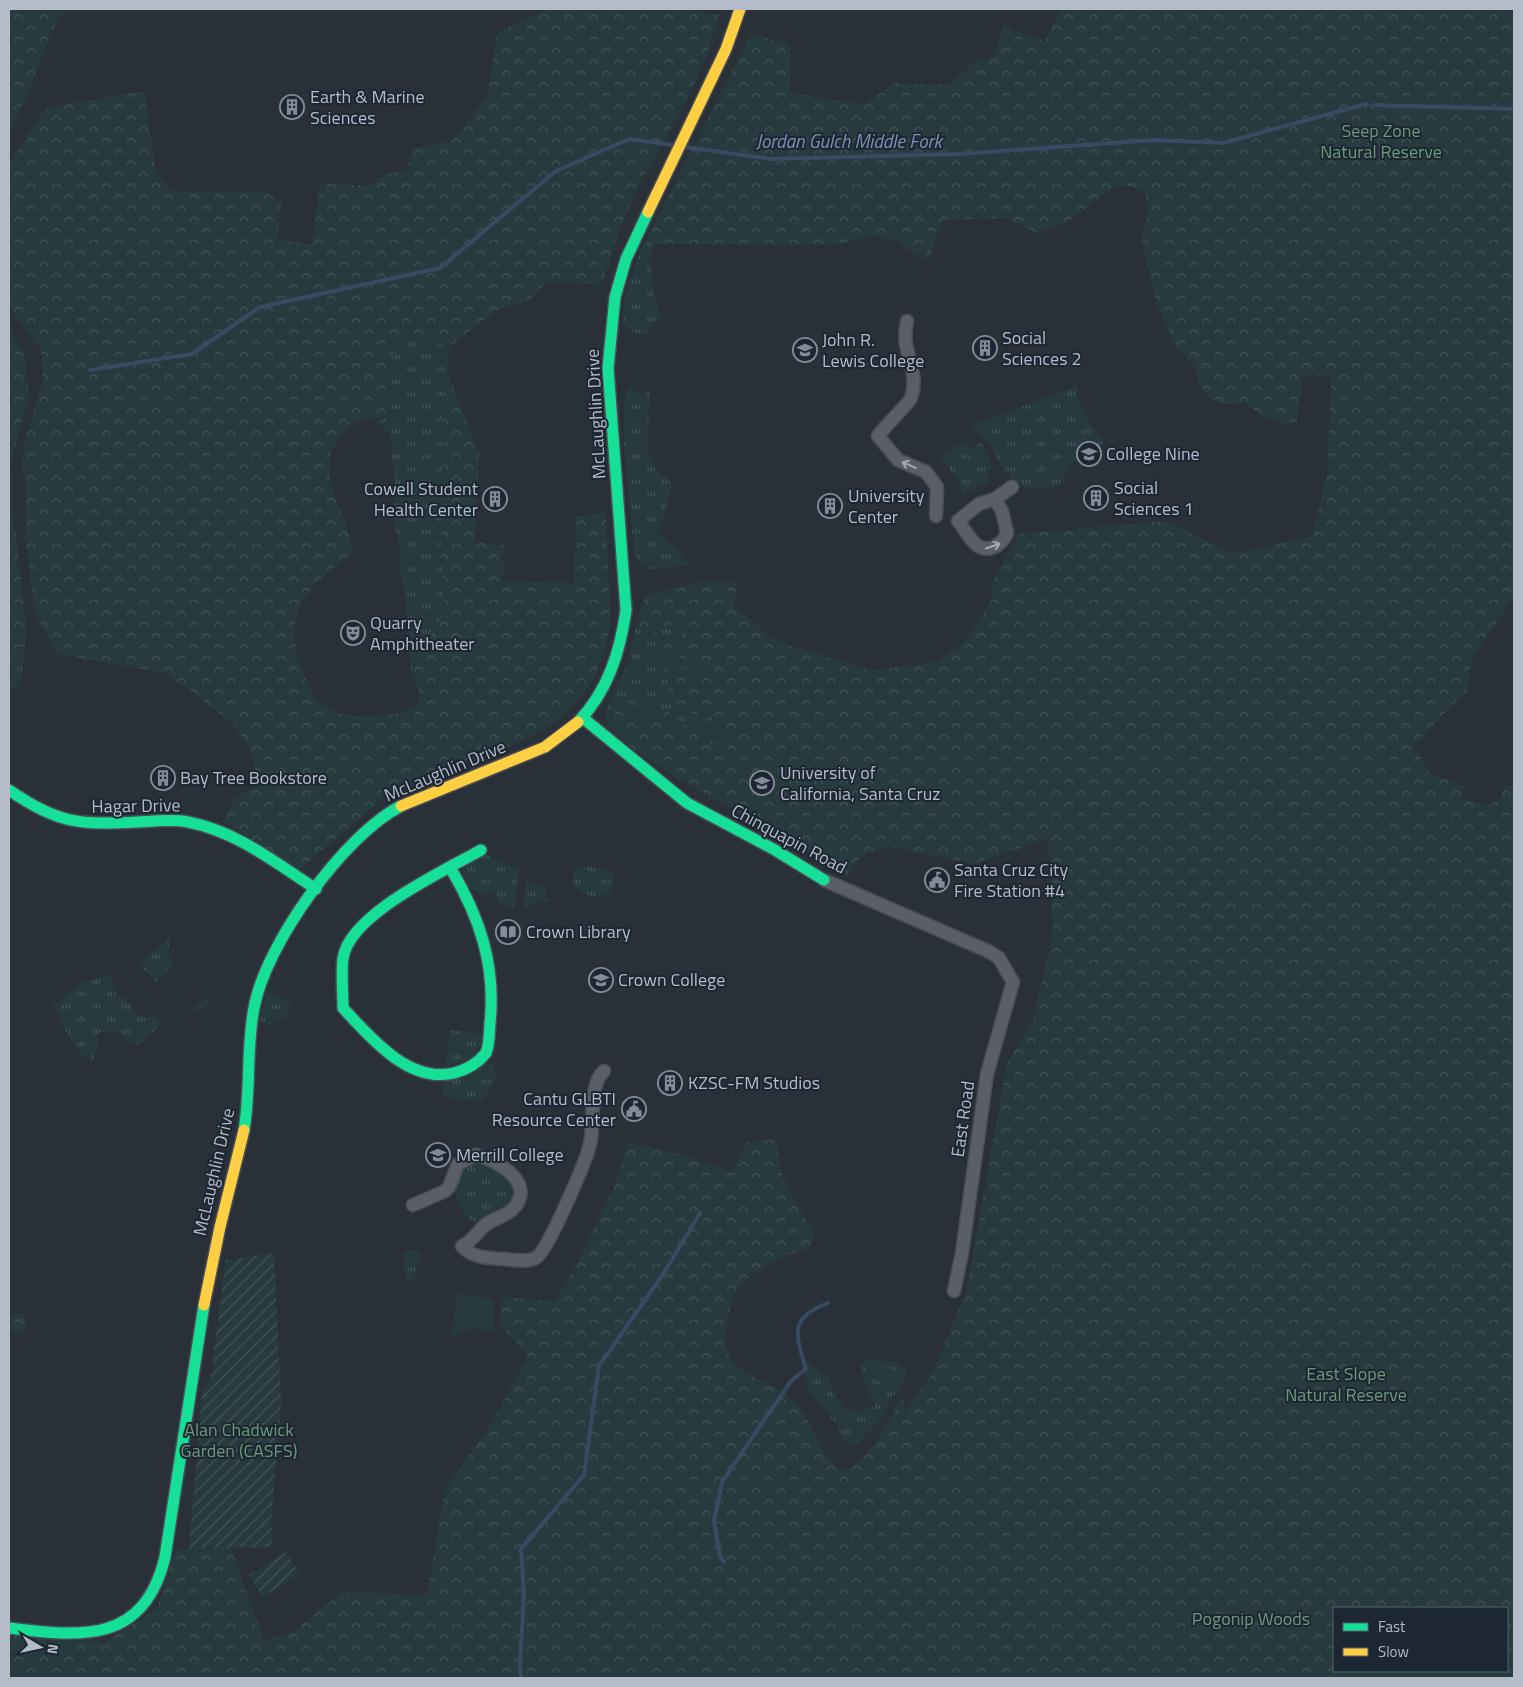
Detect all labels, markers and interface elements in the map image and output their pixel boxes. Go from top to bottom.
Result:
place label: Earth & Marine Sciences [310,83,425,131]
building icon: Earth & Marine Sciences [279,94,305,120]
park label: Seep Zone Natural Reserve [1320,117,1442,165]
water label: Jordan Gulch Middle Fork [756,126,945,155]
place label: Social Sciences 2 [1002,324,1082,372]
place label: John R. Lewis College [822,326,924,374]
building icon: Social Sciences 2 [972,335,998,361]
school or university icon: John R. Lewis College [792,337,818,363]
street label: McLaughlin Drive [579,348,612,480]
place label: College Nine [1106,440,1200,467]
school or university icon: College Nine [1076,441,1102,467]
one-way arrow [902,460,917,470]
place label: Social Sciences 1 [1114,474,1194,522]
place label: Cowell Student Health Center [364,475,479,523]
place label: University Center [848,482,925,530]
building icon: Social Sciences 1 [1083,485,1109,511]
building icon: Cowell Student Health Center [482,486,508,512]
building icon: University Center [817,493,843,519]
one-way arrow [985,540,1001,550]
place label: Quarry Amphitheater [370,609,475,657]
theatre icon: Quarry Amphitheater [340,620,366,646]
street label: McLaughlin Drive [380,733,510,808]
place label: University of California, Santa Cruz [780,759,940,807]
place label: Bay Tree Bookstore [180,764,327,791]
building icon: Bay Tree Bookstore [150,765,176,791]
school or university icon: University of California, Santa Cruz [749,770,775,796]
street label: Hagar Drive [91,791,181,820]
street label: Chinquapin Road [727,797,852,880]
place label: Santa Cruz City Fire Station #4 [954,856,1068,904]
public building icon: Santa Cruz City Fire Station #4 [924,867,950,893]
place label: Crown Library [526,918,631,945]
library icon: Crown Library [495,919,521,945]
place label: Crown College [618,966,725,993]
school or university icon: Crown College [588,967,614,993]
place label: KZSC-FM Studios [688,1069,820,1096]
building icon: KZSC-FM Studios [657,1070,683,1096]
street label: East Road [944,1079,981,1159]
place label: Cantu GLBTI Resource Center [492,1085,616,1133]
public building icon: Cantu GLBTI Resource Center [621,1096,647,1122]
street label: McLaughlin Drive [186,1105,241,1238]
place label: Merrill College [456,1141,564,1168]
school or university icon: Merrill College [425,1142,451,1168]
park label: East Slope Natural Reserve [1285,1360,1407,1408]
park label: Alan Chadwick Garden (CASFS) [181,1416,297,1464]
park label: Pogonip Woods [1192,1605,1310,1632]
legend [1333,1607,1508,1672]
text: Fast [1378,1615,1406,1638]
north arrow [15,1622,65,1672]
text: Slow [1378,1640,1409,1663]
text: N [42,1643,64,1656]

